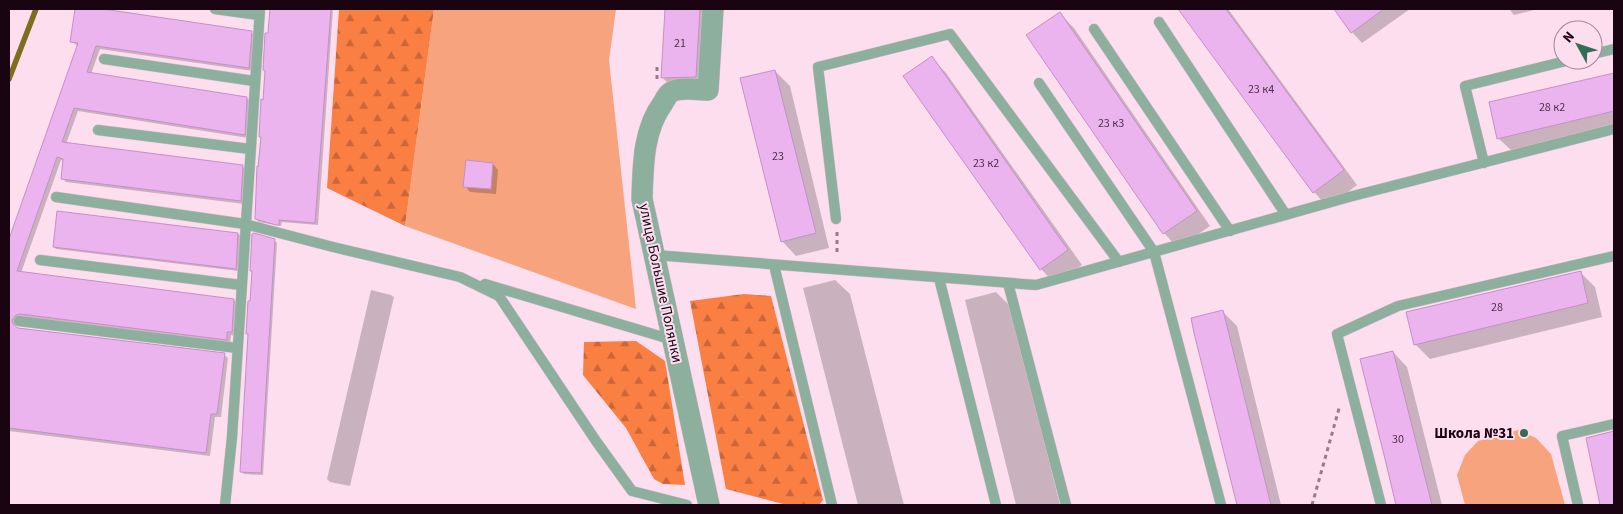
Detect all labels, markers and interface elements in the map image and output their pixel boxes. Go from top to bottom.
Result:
north arrow [1553,20,1603,70]
text: N [1558,27,1579,47]
house number: 21 [674,35,686,52]
house number: 23 к4 [1248,81,1274,98]
house number: 28 к2 [1539,99,1565,116]
house number: 23 к3 [1098,115,1124,132]
house number: 23 [772,148,784,165]
house number: 23 к2 [973,155,999,172]
street label: улица Большие Полянки [633,201,688,365]
house number: 28 [1491,299,1503,316]
place label: Школа №31 [1434,423,1514,444]
marker: Школа №31 [1518,427,1530,439]
house number: 30 [1392,431,1404,448]

